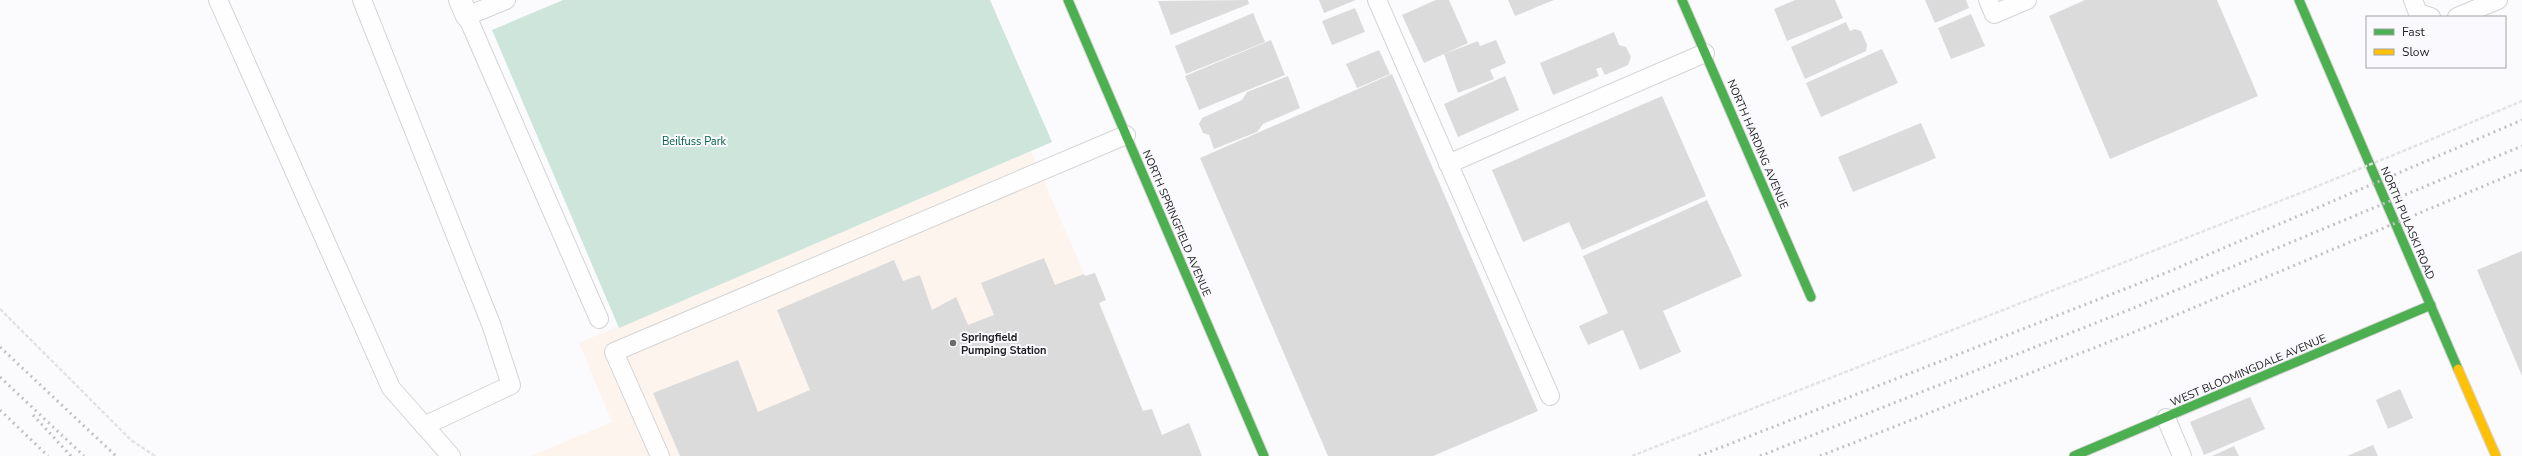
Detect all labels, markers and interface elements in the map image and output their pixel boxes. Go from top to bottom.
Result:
legend [2366,16,2506,68]
text: Fast [2402,24,2425,40]
text: Slow [2402,44,2430,60]
street label: NORTH HARDING AVENUE [1723,77,1792,211]
park label: Beilfuss Park [662,134,727,149]
street label: NORTH SPRINGFIELD AVENUE [1139,148,1214,299]
street label: NORTH PULASKI ROAD [2377,164,2438,282]
place label: Springfield Pumping Station [961,330,1046,358]
street label: WEST BLOOMINGDALE AVENUE [2168,331,2328,410]
marker: Springfield Pumping Station [948,338,958,348]

